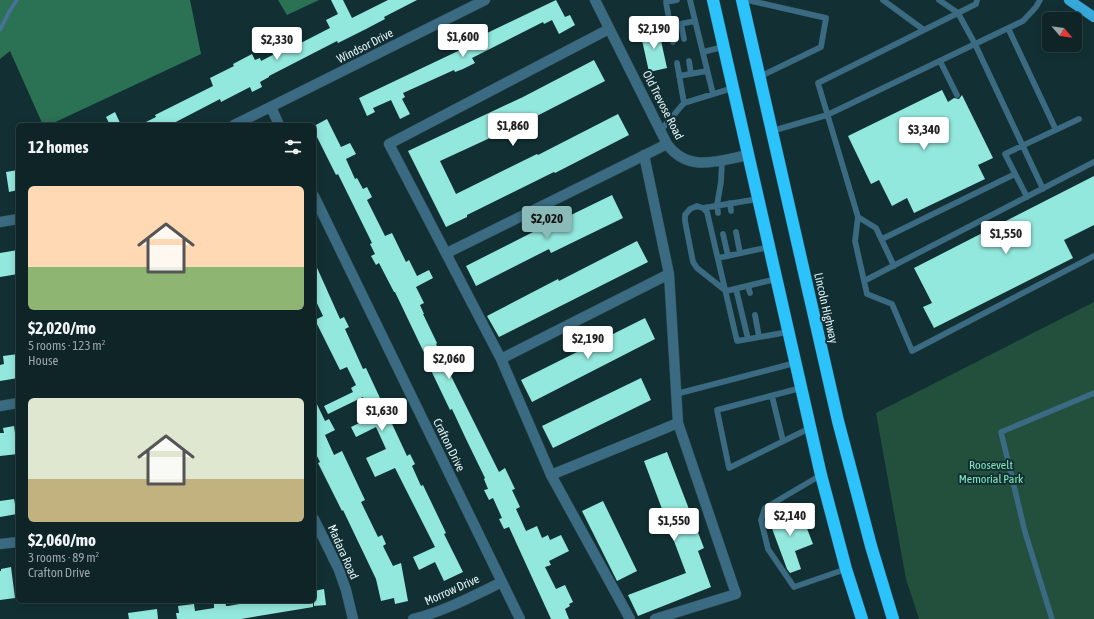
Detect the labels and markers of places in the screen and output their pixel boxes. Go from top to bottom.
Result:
pin: $2,190 [621,16,687,50]
pin: $1,600 [430,24,496,58]
pin: $2,330 [244,27,310,61]
pin: $1,860 [480,113,546,147]
pin: $3,340 [891,117,957,151]
pin: $2,020 [514,206,580,240]
pin: $1,550 [973,221,1039,255]
pin: $2,190 [555,326,621,360]
pin: $2,060 [416,346,482,380]
pin: $1,630 [349,398,415,432]
pin: $2,140 [757,503,823,537]
pin: $1,550 [641,508,707,542]

